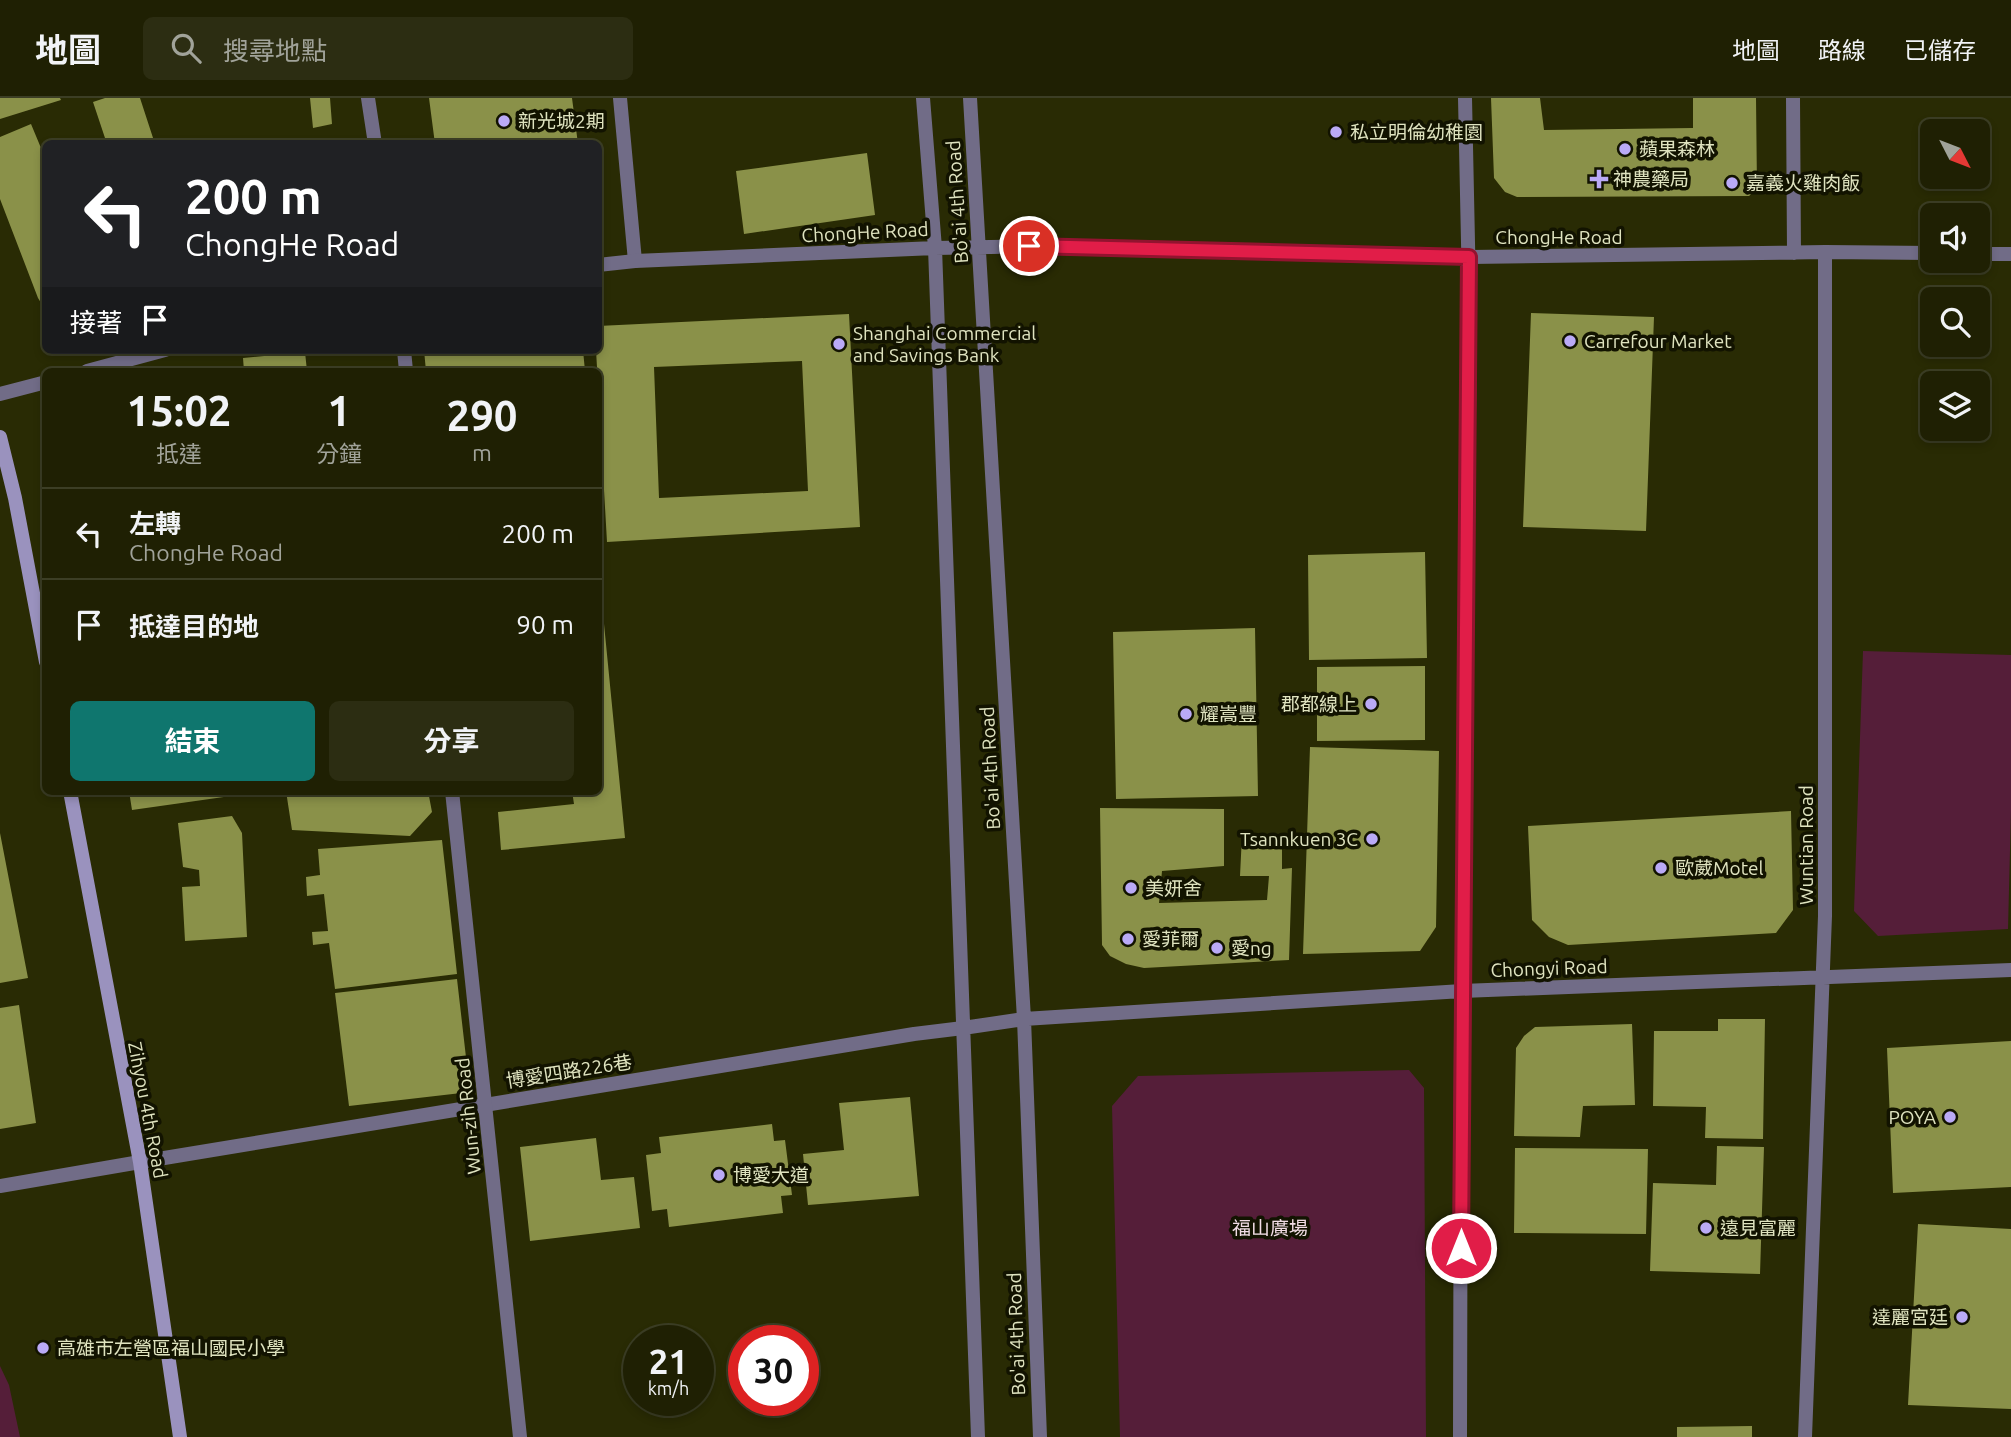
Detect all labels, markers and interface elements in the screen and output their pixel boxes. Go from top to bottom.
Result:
search box [143,17,633,80]
icon: search [167,29,205,67]
text: 地圖 [35,31,101,68]
text: 搜尋地點 [223,36,327,65]
text: 地圖 [1732,37,1780,64]
text: 路線 [1818,37,1866,64]
text: 已儲存 [1904,37,1976,64]
place label: 新光城2期 [518,110,605,132]
marker: 新光城2期 [496,113,512,129]
north arrow [1920,119,1990,189]
map controls [1920,119,1990,441]
place label: 私立明倫幼稚園 [1350,121,1483,143]
marker: 私立明倫幼稚園 [1328,124,1344,140]
place label: 蘋果森林 [1639,138,1715,160]
street label: Bo'ai 4th Road [942,140,972,264]
marker: 蘋果森林 [1617,141,1633,157]
icon: left [70,168,161,259]
text: 200 m [185,168,322,223]
place label: 神農藥局 [1613,168,1689,190]
marker: 神農藥局 [1591,171,1607,187]
place label: 嘉義火雞肉飯 [1746,172,1860,194]
marker: 嘉義火雞肉飯 [1724,175,1740,191]
button: sound [1920,203,1990,273]
pin [999,216,1059,276]
street label: ChongHe Road [801,218,929,246]
text: ChongHe Road [185,226,399,262]
street label: ChongHe Road [1495,226,1623,248]
icon: arrive [1010,227,1048,265]
button: search [1920,287,1990,357]
icon: arrive [136,301,174,339]
text: 接著 [70,308,122,337]
place label: Shanghai Commercial and Savings Bank [853,322,1036,366]
place label: Carrefour Market [1584,330,1732,352]
marker: Carrefour Market [1562,333,1578,349]
marker: Shanghai Commercial and Savings Bank [831,336,847,352]
button: layers [1920,371,1990,441]
text: 15:02 [126,387,232,434]
text: 1 [327,387,351,434]
text: 290 [446,392,518,439]
text: m [472,440,492,465]
text: 抵達 [156,441,202,466]
text: 分鐘 [316,441,362,466]
text: 左轉 [129,509,181,538]
icon: left [70,515,108,553]
text: 200 m [502,519,574,548]
text: ChongHe Road [129,540,283,565]
icon: arrive [70,606,108,644]
text: 90 m [516,610,574,639]
text: 抵達目的地 [129,612,259,641]
place label: 郡都線上 [1281,693,1357,715]
marker: 郡都線上 [1363,696,1379,712]
button: 結束 [70,701,315,781]
button: 分享 [329,701,574,781]
place label: 耀嵩豐 [1200,703,1257,725]
street label: Bo'ai 4th Road [976,706,1004,830]
marker: 耀嵩豐 [1178,706,1194,722]
street label: Wuntian Road [1795,785,1817,905]
place label: Tsannkuen 3C [1240,828,1358,850]
marker: Tsannkuen 3C [1364,831,1380,847]
place label: 歐葳Motel [1675,857,1764,879]
marker: 歐葳Motel [1653,860,1669,876]
place label: 美妍舍 [1145,877,1202,899]
marker: 美妍舍 [1123,880,1139,896]
place label: 愛菲爾 [1142,928,1199,950]
marker: 愛菲爾 [1120,931,1136,947]
place label: 愛ng [1231,937,1272,959]
marker: 愛ng [1209,940,1225,956]
street label: Chongyi Road [1490,955,1608,981]
street label: Zihyou 4th Road [124,1040,172,1180]
street label: 博愛四路226巷 [504,1050,634,1092]
street label: Wun-zih Road [451,1057,485,1175]
place label: POYA [1888,1106,1937,1128]
marker: POYA [1942,1109,1958,1125]
place label: 博愛大道 [733,1164,809,1186]
marker: 博愛大道 [711,1167,727,1183]
position arrow [1424,1211,1498,1285]
park label: 福山廣場 [1232,1217,1308,1239]
place label: 遠見富麗 [1720,1217,1796,1239]
marker: 遠見富麗 [1698,1220,1714,1236]
street label: Bo'ai 4th Road [1003,1272,1029,1396]
place label: 達麗宮廷 [1872,1306,1948,1328]
marker: 達麗宮廷 [1954,1309,1970,1325]
speed limit sign: 30 [728,1325,819,1416]
place label: 高雄市左營區福山國民小學 [57,1337,285,1359]
marker: 高雄市左營區福山國民小學 [35,1340,51,1356]
text: 21 [649,1341,688,1381]
text: km/h [648,1378,689,1398]

